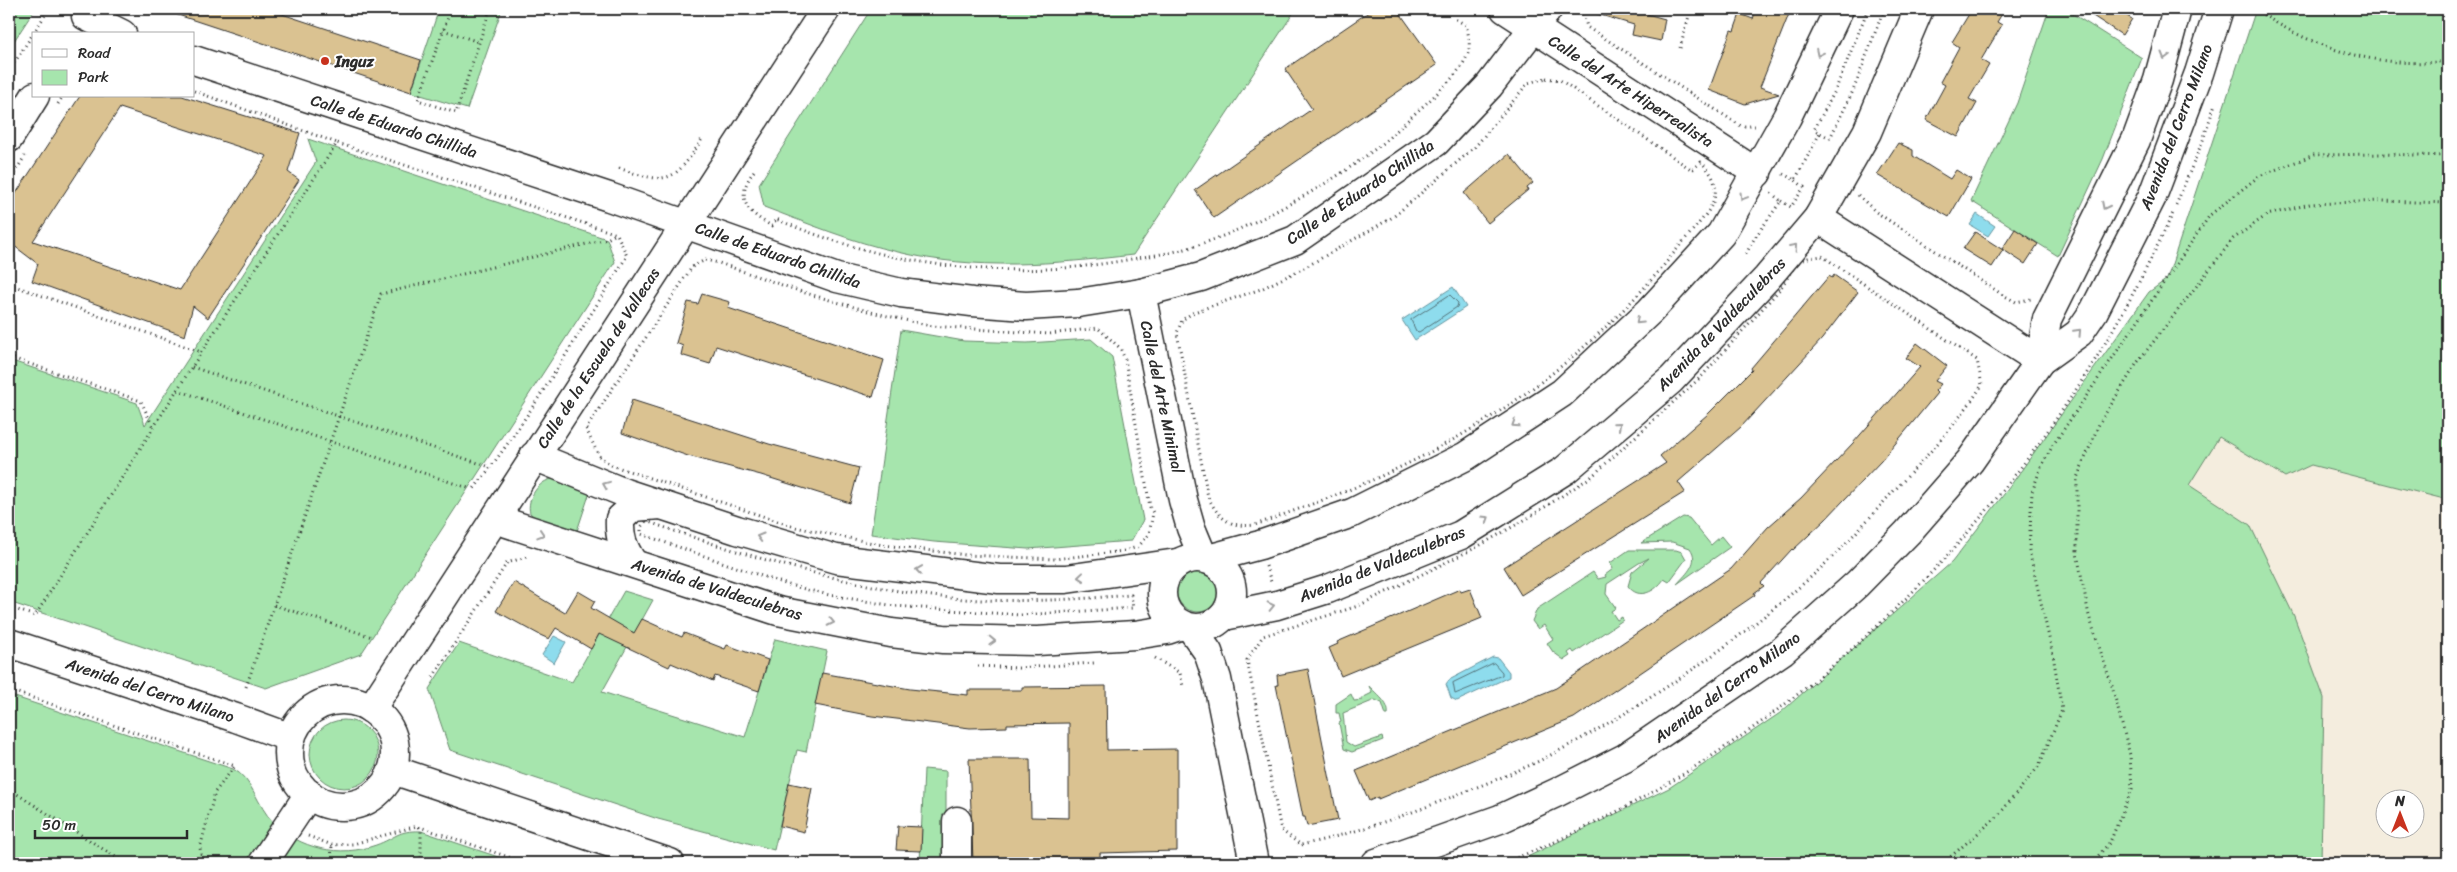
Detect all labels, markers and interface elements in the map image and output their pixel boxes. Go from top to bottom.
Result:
street label: Calle del Arte Hiperrealista [1542,26,1720,156]
legend [32,32,195,98]
text: Road [78,40,111,66]
street label: Avenida del Cerro Milano [2131,40,2221,215]
place label: Inguz [334,47,375,76]
one-way arrow [1815,48,1825,57]
one-way arrow [2160,51,2170,59]
marker: Inguz [319,55,331,67]
text: Park [78,64,109,90]
street label: Calle de Eduardo Chillida [307,85,481,167]
street label: Calle de Eduardo Chillida [1280,131,1440,253]
one-way arrow [1739,191,1749,200]
one-way arrow [2101,201,2111,210]
street label: Calle de Eduardo Chillida [691,213,865,297]
one-way arrow [1788,244,1796,253]
street label: Avenida de Valdeculebras [1648,250,1794,399]
street label: Calle de la Escuela de Vallecas [528,261,668,454]
one-way arrow [1636,315,1645,324]
street label: Calle del Arte Minimal [1132,318,1192,477]
one-way arrow [2073,328,2082,337]
one-way arrow [1511,418,1520,427]
one-way arrow [1612,422,1621,430]
one-way arrow [602,481,611,491]
one-way arrow [1481,515,1490,525]
street label: Avenida de Valdeculebras [1293,517,1470,611]
one-way arrow [537,528,545,538]
one-way arrow [756,532,765,542]
street label: Avenida de Valdeculebras [627,549,807,629]
one-way arrow [914,566,923,576]
one-way arrow [1076,571,1084,582]
one-way arrow [1267,601,1276,612]
one-way arrow [826,616,835,627]
street label: Avenida del Cerro Milano [1647,624,1807,751]
one-way arrow [988,635,996,646]
street label: Avenida del Cerro Milano [61,649,238,731]
text: N [2394,789,2405,814]
north arrow [2374,790,2424,840]
scale bar [35,807,188,839]
text: 50 m [42,812,77,838]

